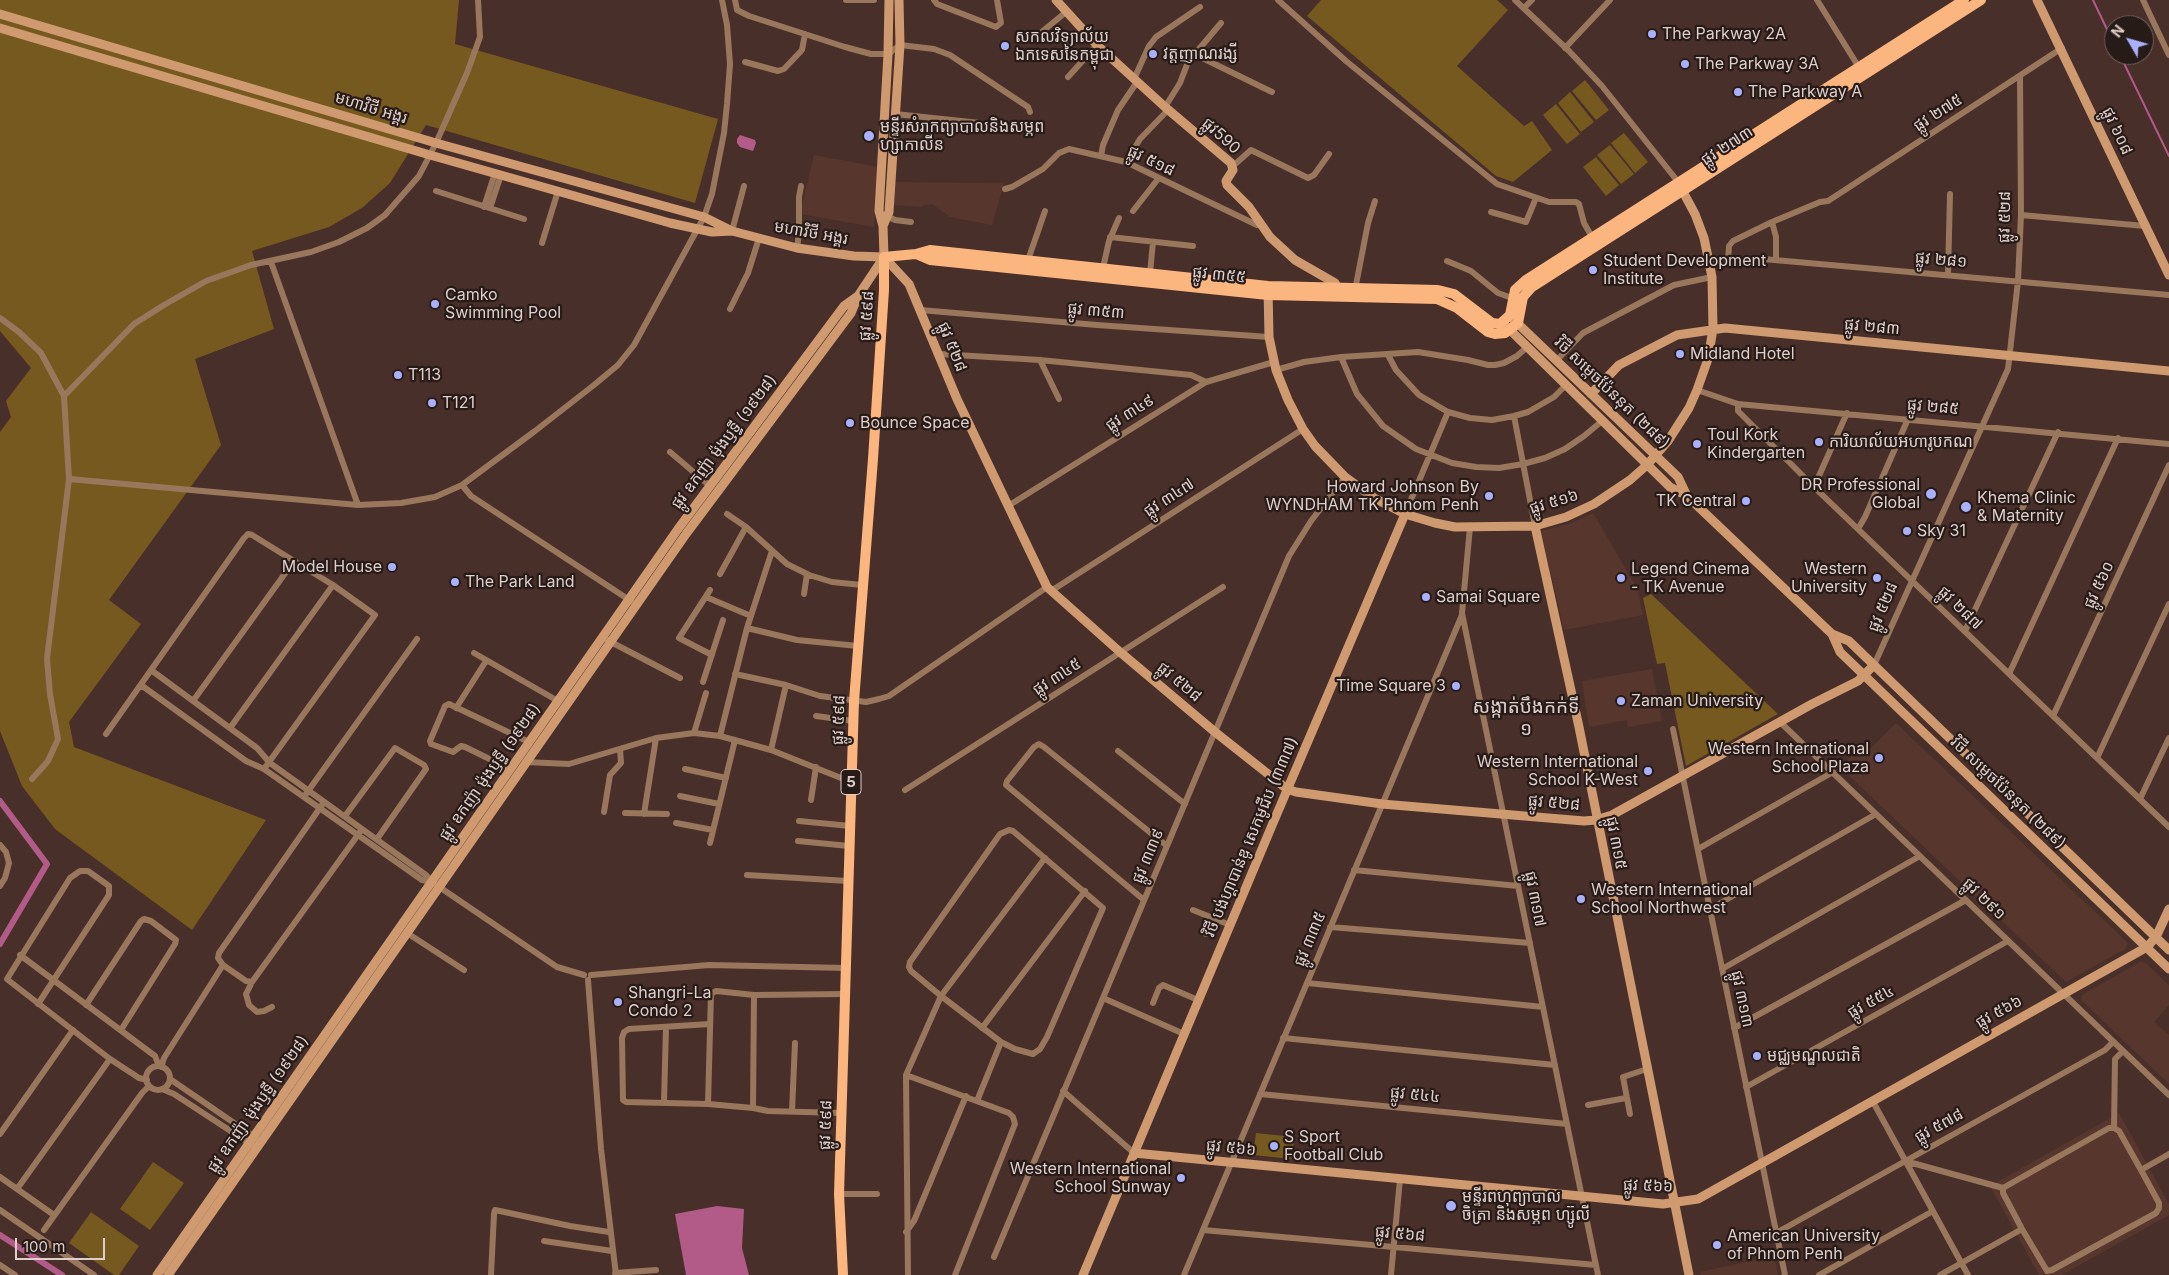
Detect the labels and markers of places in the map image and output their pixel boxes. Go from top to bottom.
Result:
place label: The Parkway 2A [1662,24,1786,44]
place label: សកលវិទ្យាល័យ ឯកទេសនៃកម្ពុជា [1015,27,1114,65]
marker: The Parkway 2A [1646,28,1658,40]
marker: សកលវិទ្យាល័យ ឯកទេសនៃកម្ពុជា [999,40,1011,52]
place label: វត្តញាណរង្សី [1163,44,1238,64]
marker: វត្តញាណរង្សី [1147,48,1159,60]
place label: The Parkway 3A [1695,54,1819,74]
marker: The Parkway 3A [1679,58,1691,70]
place label: The Parkway A [1748,82,1862,102]
marker: The Parkway A [1732,86,1744,98]
place label: មន្ទីរសំរាកព្យាបាលនិងសម្ភព ហ្សាកាលីន [880,117,1044,155]
marker: មន្ទីរសំរាកព្យាបាលនិងសម្ភព ហ្សាកាលីន [862,129,876,143]
place label: Student Development Institute [1603,251,1766,289]
marker: Student Development Institute [1587,264,1599,276]
place label: Camko Swimming Pool [445,285,561,323]
marker: Camko Swimming Pool [429,298,441,310]
place label: Midland Hotel [1690,344,1794,364]
marker: Midland Hotel [1674,348,1686,360]
place label: T113 [408,365,441,385]
marker: T113 [392,369,404,381]
place label: T121 [442,393,475,413]
marker: T121 [426,397,438,409]
place label: Bounce Space [860,413,970,433]
marker: Bounce Space [844,417,856,429]
place label: Toul Kork Kindergarten [1707,425,1805,463]
place label: ការិយាល័យអហារូបកណ [1829,432,1973,452]
marker: ការិយាល័យអហារូបកណ [1813,436,1825,448]
marker: Toul Kork Kindergarten [1691,438,1703,450]
place label: DR Professional Global [1801,475,1920,513]
place label: Howard Johnson By WYNDHAM TK Phnom Penh [1266,477,1479,515]
marker: DR Professional Global [1924,487,1938,501]
place label: Khema Clinic & Maternity [1977,488,2076,526]
marker: Howard Johnson By WYNDHAM TK Phnom Penh [1483,490,1495,502]
place label: TK Central [1656,491,1736,511]
marker: TK Central [1740,495,1752,507]
marker: Khema Clinic & Maternity [1959,500,1973,514]
place label: Sky 31 [1917,521,1966,541]
marker: Sky 31 [1901,525,1913,537]
place label: Model House [282,557,382,577]
place label: Legend Cinema - TK Avenue [1631,559,1750,597]
place label: Western University [1791,559,1867,597]
marker: Model House [386,561,398,573]
place label: The Park Land [465,572,575,592]
marker: Legend Cinema - TK Avenue [1615,572,1627,584]
marker: Western University [1871,572,1883,584]
marker: The Park Land [449,576,461,588]
place label: Samai Square [1436,587,1540,607]
marker: Samai Square [1420,591,1432,603]
place label: Time Square 3 [1336,676,1446,696]
marker: Time Square 3 [1450,680,1462,692]
place label: Zaman University [1631,691,1763,711]
marker: Zaman University [1615,695,1627,707]
place label: Western International School Plaza [1708,739,1869,777]
place label: Western International School K-West [1477,752,1638,790]
marker: Western International School Plaza [1873,752,1885,764]
marker: Western International School K-West [1642,765,1654,777]
place label: Western International School Northwest [1591,880,1752,918]
marker: Western International School Northwest [1575,893,1587,905]
place label: Shangri-La Condo 2 [628,983,712,1021]
marker: Shangri-La Condo 2 [612,996,624,1008]
place label: មជ្ឈមណ្ឌលជាតិ [1767,1046,1861,1066]
marker: មជ្ឈមណ្ឌលជាតិ [1751,1050,1763,1062]
place label: S Sport Football Club [1284,1127,1383,1165]
marker: S Sport Football Club [1268,1140,1280,1152]
place label: Western International School Sunway [1010,1159,1171,1197]
marker: Western International School Sunway [1175,1172,1187,1184]
place label: មន្ទីរពហុព្យាបាល ចិត្រា និងសម្ភព ហ្ស៊ូលី [1462,1187,1590,1225]
marker: មន្ទីរពហុព្យាបាល ចិត្រា និងសម្ភព ហ្ស៊ូលី [1444,1199,1458,1213]
place label: American University of Phnom Penh [1727,1226,1880,1264]
marker: American University of Phnom Penh [1711,1239,1723,1251]

